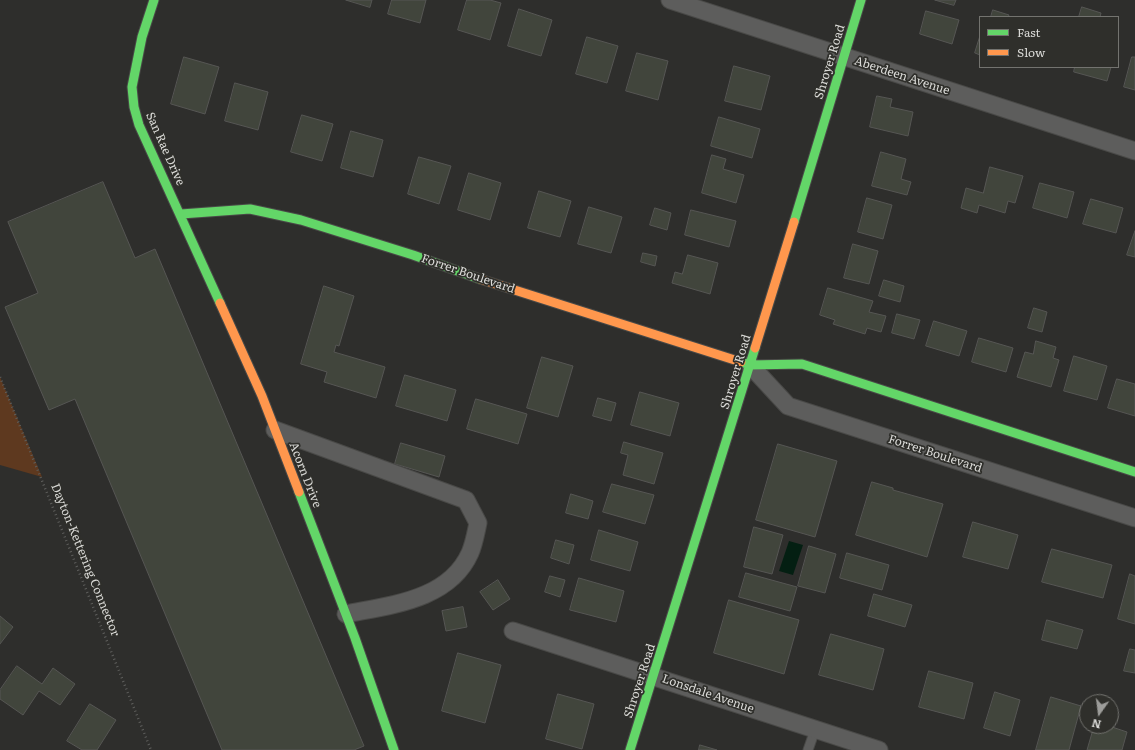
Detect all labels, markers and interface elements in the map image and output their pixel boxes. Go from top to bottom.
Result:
legend [979,16,1119,68]
street label: Shroyer Road [812,23,848,101]
text: Fast [1017,23,1040,41]
text: Slow [1017,43,1045,61]
street label: Aberdeen Avenue [852,54,952,98]
street label: San Rae Drive [142,110,188,188]
street label: Forrer Boulevard [419,251,517,297]
street label: Shroyer Road [718,333,754,411]
street label: Forrer Boulevard [886,432,984,476]
street label: Acorn Drive [286,440,324,510]
street label: Dayton-Kettering Connector [48,481,122,639]
street label: Shroyer Road [621,642,659,720]
street label: Lonsdale Avenue [660,672,756,716]
north arrow [1079,694,1119,734]
text: N [1090,716,1103,734]

